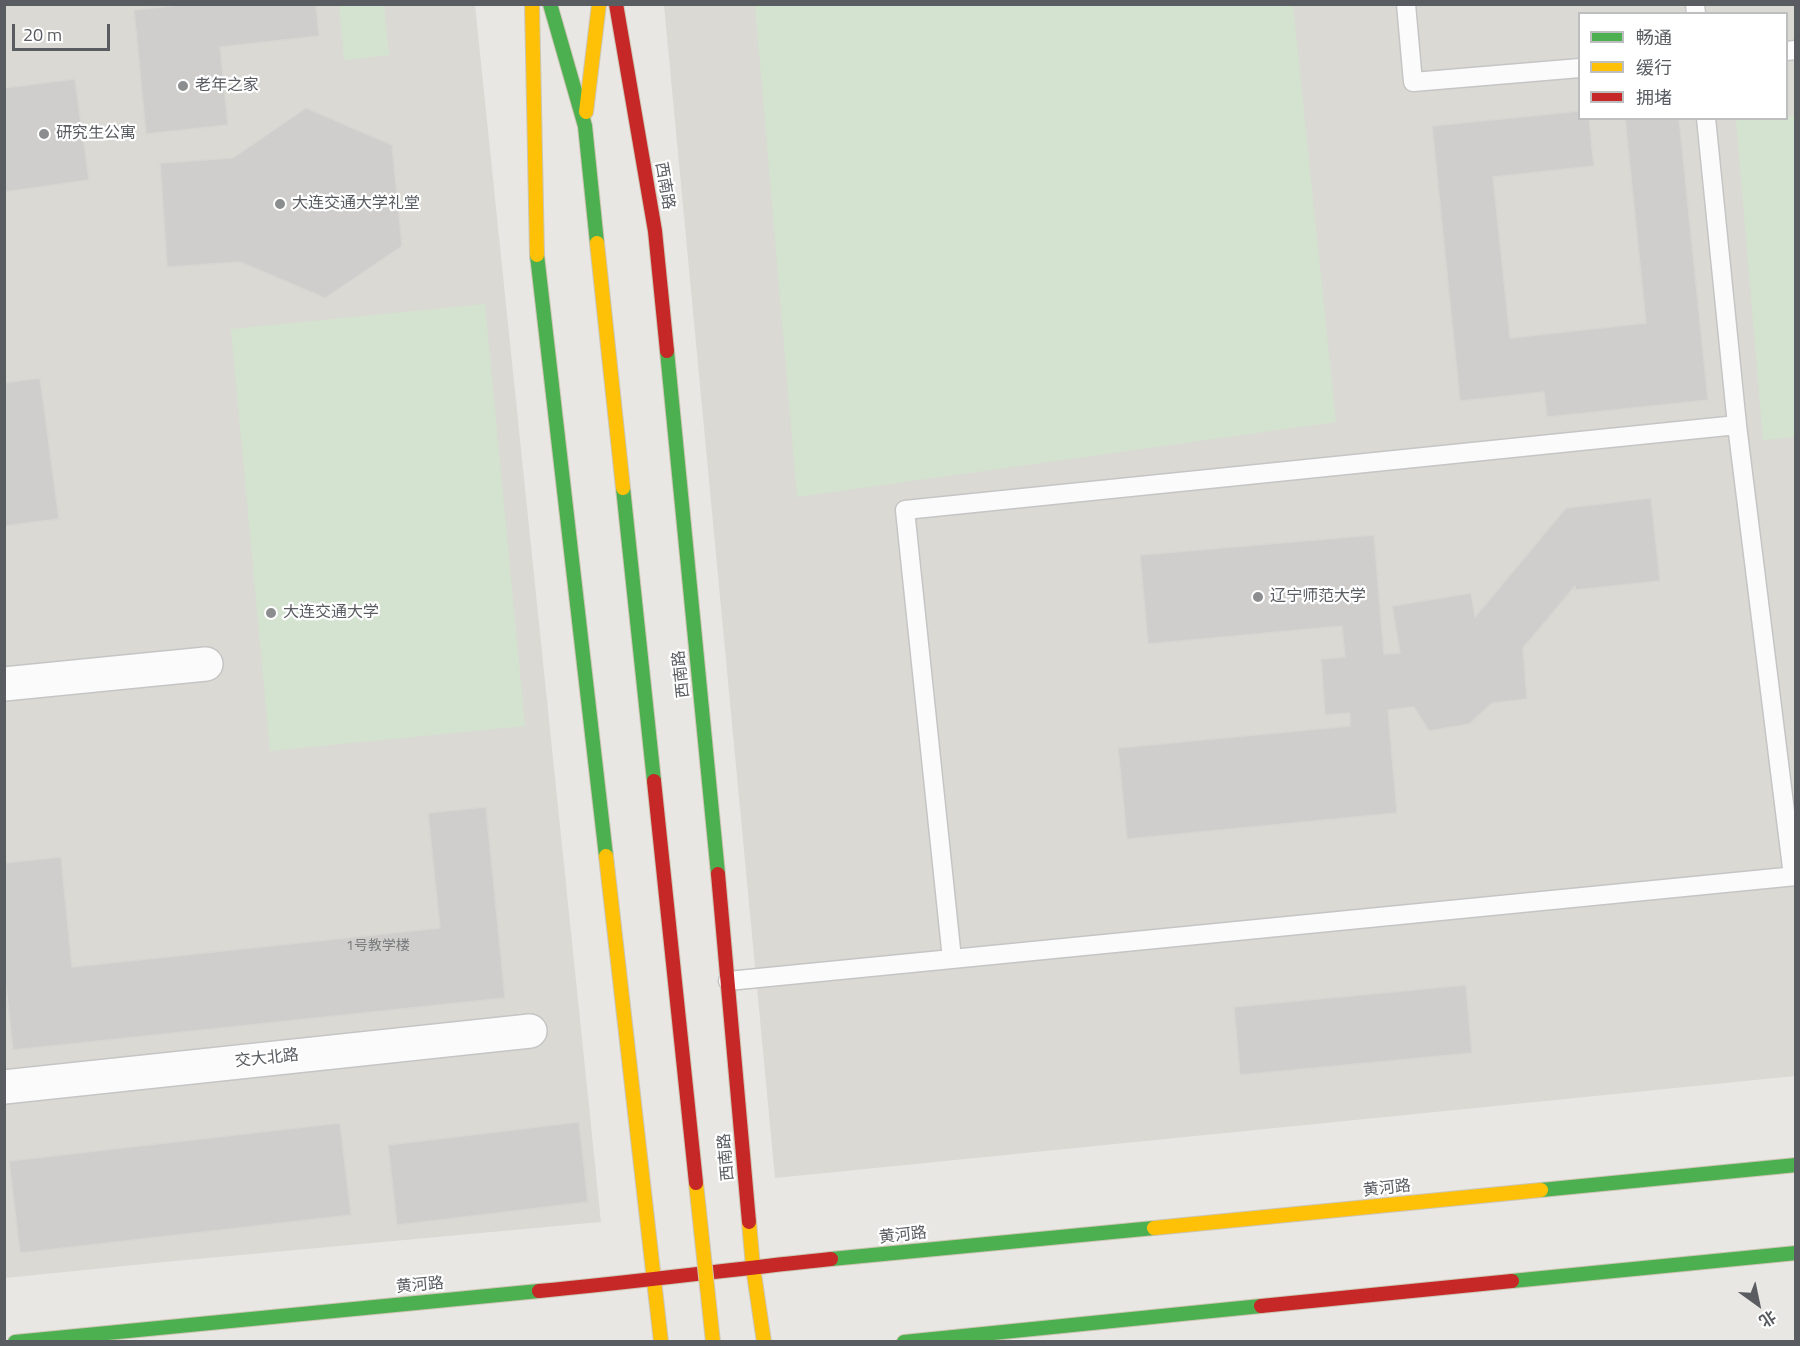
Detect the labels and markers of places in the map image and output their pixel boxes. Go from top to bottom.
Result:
place label: 老年之家 [195,76,259,96]
marker: 老年之家 [176,79,190,93]
place label: 研究生公寓 [56,124,136,144]
marker: 研究生公寓 [37,127,51,141]
place label: 大连交通大学礼堂 [292,194,420,214]
marker: 大连交通大学礼堂 [273,197,287,211]
place label: 辽宁师范大学 [1270,587,1366,607]
marker: 辽宁师范大学 [1251,590,1265,604]
place label: 大连交通大学 [283,603,379,623]
marker: 大连交通大学 [264,606,278,620]

